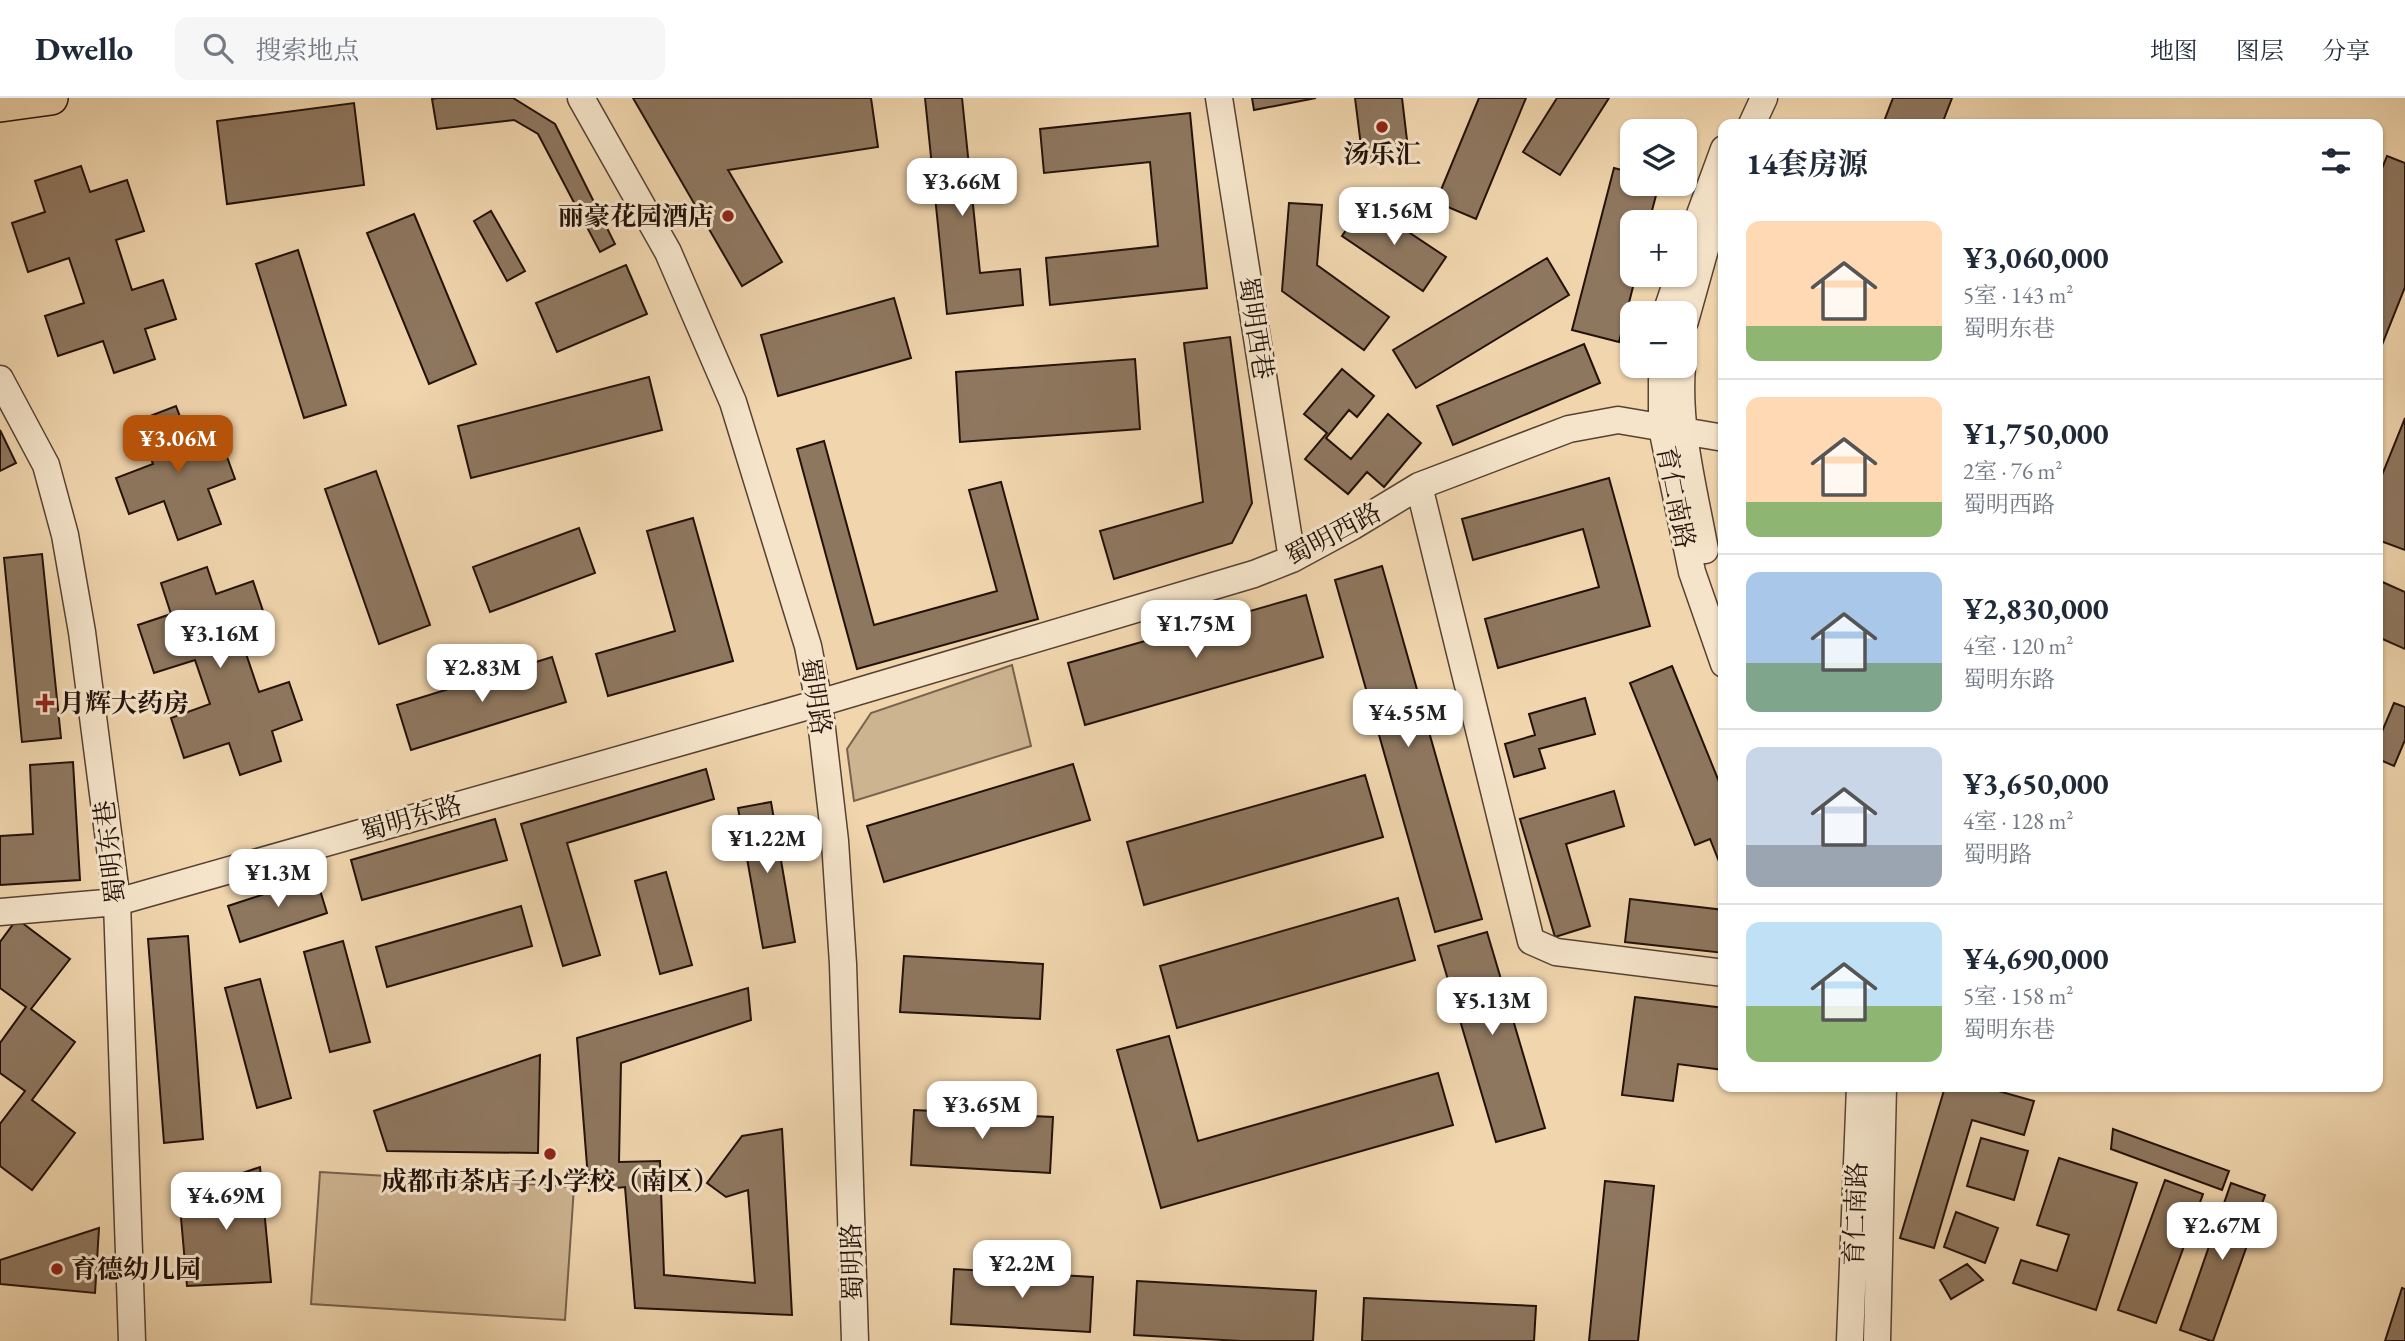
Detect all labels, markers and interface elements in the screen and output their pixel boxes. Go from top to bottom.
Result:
search box [175,17,665,80]
text: Dwello [35,27,133,70]
icon: search [199,29,237,67]
text: 搜索地点 [255,33,359,67]
text: 地图 [2150,35,2198,66]
text: 图层 [2236,35,2284,66]
text: 分享 [2322,35,2370,66]
marker: 汤乐汇 [1374,119,1390,135]
map controls [1620,119,1697,378]
button: layers [1620,119,1697,196]
place label: 汤乐汇 [1343,137,1421,171]
icon: filters [2317,142,2355,180]
text: 14套房源 [1746,144,1868,183]
pin: ¥3.66M [905,158,1019,218]
text: ¥3.66M [923,166,1001,196]
pin: ¥1.56M [1337,188,1451,247]
text: ¥1.56M [1355,195,1433,225]
place label: 丽豪花园酒店 [558,199,714,233]
marker: 丽豪花园酒店 [720,208,736,224]
button: + [1620,210,1697,287]
text: ¥3,060,000 [1963,238,2109,277]
icon: home [1802,249,1886,333]
street label: 蜀明西巷 [1231,274,1281,382]
text: 5室 · 143 m² [1963,280,2073,310]
button: − [1620,301,1697,378]
text: 蜀明东巷 [1963,313,2055,343]
text: ¥1,750,000 [1963,414,2109,453]
pin: ¥3.06M [121,416,235,475]
text: ¥3.06M [139,423,217,453]
icon: home [1802,425,1886,509]
street label: 育仁南路 [1649,443,1703,551]
text: 2室 · 76 m² [1963,456,2062,486]
text: 蜀明西路 [1963,489,2055,519]
street label: 蜀明西路 [1279,495,1387,573]
text: ¥2,830,000 [1963,589,2109,628]
icon: home [1802,600,1886,684]
pin: ¥1.75M [1139,601,1253,660]
text: ¥1.75M [1157,608,1235,638]
pin: ¥3.16M [163,610,277,670]
text: ¥3.16M [181,618,259,648]
text: 4室 · 120 m² [1963,631,2073,661]
pin: ¥2.83M [425,644,539,704]
text: ¥2.83M [443,652,521,682]
street label: 蜀明路 [793,655,839,737]
text: 蜀明东路 [1963,664,2055,694]
place label: 月辉大药房 [59,686,189,720]
pin: ¥4.55M [1351,690,1465,749]
marker: 月辉大药房 [37,695,53,711]
text: ¥4.55M [1369,697,1447,727]
text: ¥3,650,000 [1963,764,2109,803]
icon: home [1802,775,1886,859]
street label: 蜀明东路 [356,787,466,849]
street label: 蜀明东巷 [87,798,133,906]
text: 4室 · 128 m² [1963,806,2073,836]
pin: ¥1.22M [710,816,824,875]
text: ¥1.22M [728,823,806,853]
text: 蜀明路 [1963,839,2032,869]
pin: ¥1.3M [229,850,327,909]
text: ¥1.3M [245,857,311,887]
text: ¥4,690,000 [1963,939,2109,978]
icon: home [1802,950,1886,1034]
pin: ¥5.13M [1435,978,1549,1037]
text: 5室 · 158 m² [1963,981,2073,1011]
text: ¥5.13M [1453,985,1531,1015]
text: 蜀明东巷 [1963,1014,2055,1044]
pin: ¥3.65M [925,1082,1039,1141]
text: ¥3.65M [943,1089,1021,1119]
marker: 成都市茶店子小学校（南区） [542,1146,558,1162]
street label: 育仁南路 [1836,1161,1874,1267]
place label: 成都市茶店子小学校（南区） [381,1164,719,1198]
pin: ¥4.69M [169,1172,283,1232]
text: ¥4.69M [187,1180,265,1210]
pin: ¥2.67M [2165,1202,2279,1262]
text: ¥2.67M [2183,1210,2261,1240]
street label: 蜀明路 [834,1222,870,1302]
pin: ¥2.2M [973,1240,1071,1300]
text: ¥2.2M [989,1248,1055,1278]
place label: 育德幼儿园 [71,1252,201,1286]
marker: 育德幼儿园 [49,1261,65,1277]

